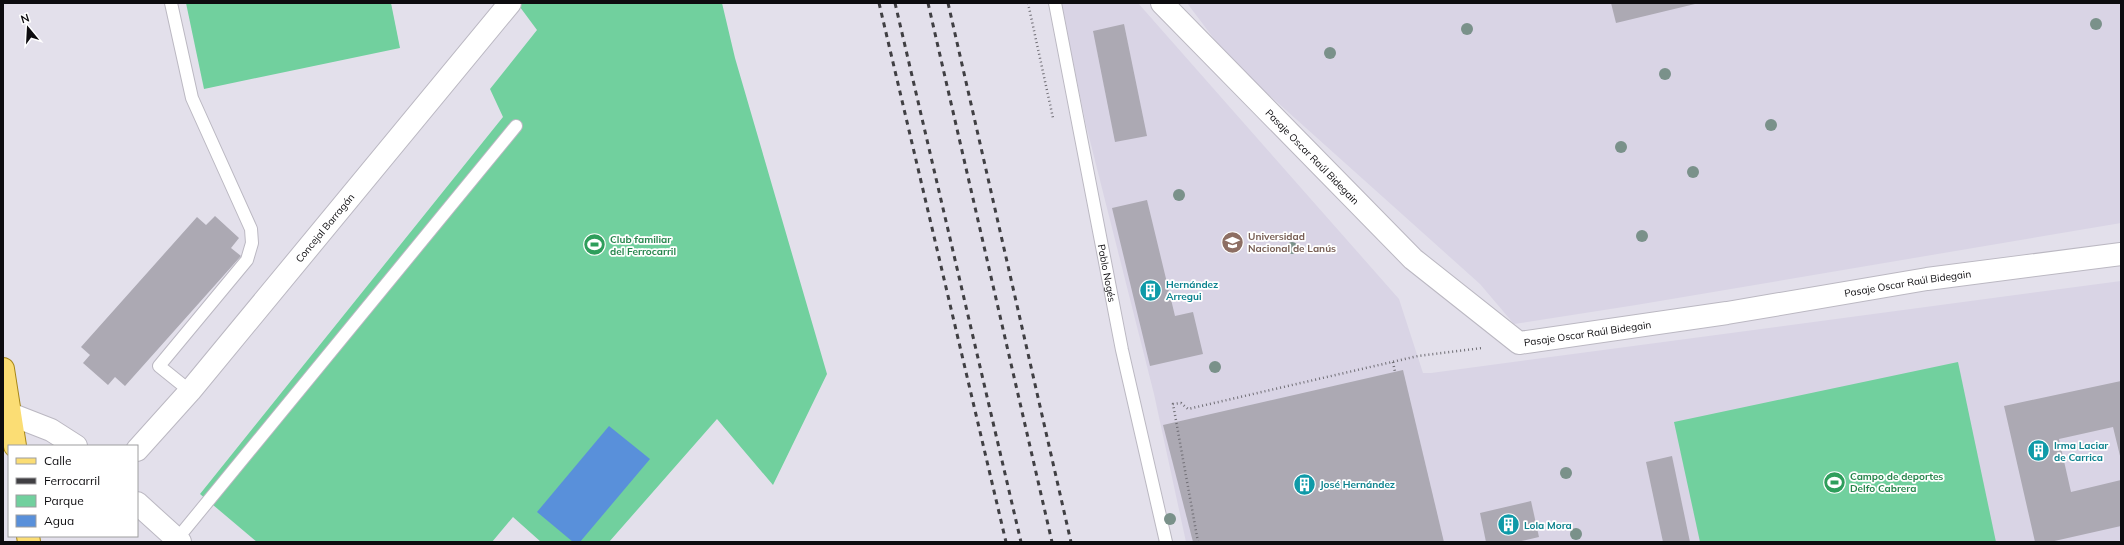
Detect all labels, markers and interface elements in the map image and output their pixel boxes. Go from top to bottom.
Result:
north arrow [8,8,48,48]
text: N [19,11,31,26]
street label: Pasaje Oscar Raúl Bidegain [1263,107,1362,207]
street label: Concejal Barragán [293,191,357,265]
school or university icon: Universidad Nacional de Lanús [1219,229,1245,255]
place label: Universidad Nacional de Lanús [1248,230,1336,255]
sports icon: Club familiar del Ferrocarril [582,232,608,258]
place label: Club familiar del Ferrocarril [610,233,676,258]
street label: Pablo Nogés [1095,243,1119,303]
street label: Pasaje Oscar Raúl Bidegain [1843,267,1972,300]
building icon: Hernández Arregui [1137,277,1163,303]
place label: Hernández Arregui [1166,278,1218,303]
street label: Pasaje Oscar Raúl Bidegain [1523,318,1652,349]
building icon: Irma Laciar de Carrica [2025,438,2051,464]
place label: Irma Laciar de Carrica [2054,439,2108,464]
legend [8,445,138,537]
text: Calle [44,453,71,468]
sports icon: Campo de deportes Delfo Cabrera [1822,469,1848,495]
place label: Campo de deportes Delfo Cabrera [1850,470,1943,495]
building icon: José Hernández [1291,471,1317,497]
text: Ferrocarril [44,473,100,488]
place label: José Hernández [1320,478,1395,491]
text: Parque [44,493,84,508]
building icon: Lola Mora [1496,512,1522,538]
text: Agua [44,513,74,528]
place label: Lola Mora [1524,519,1572,532]

